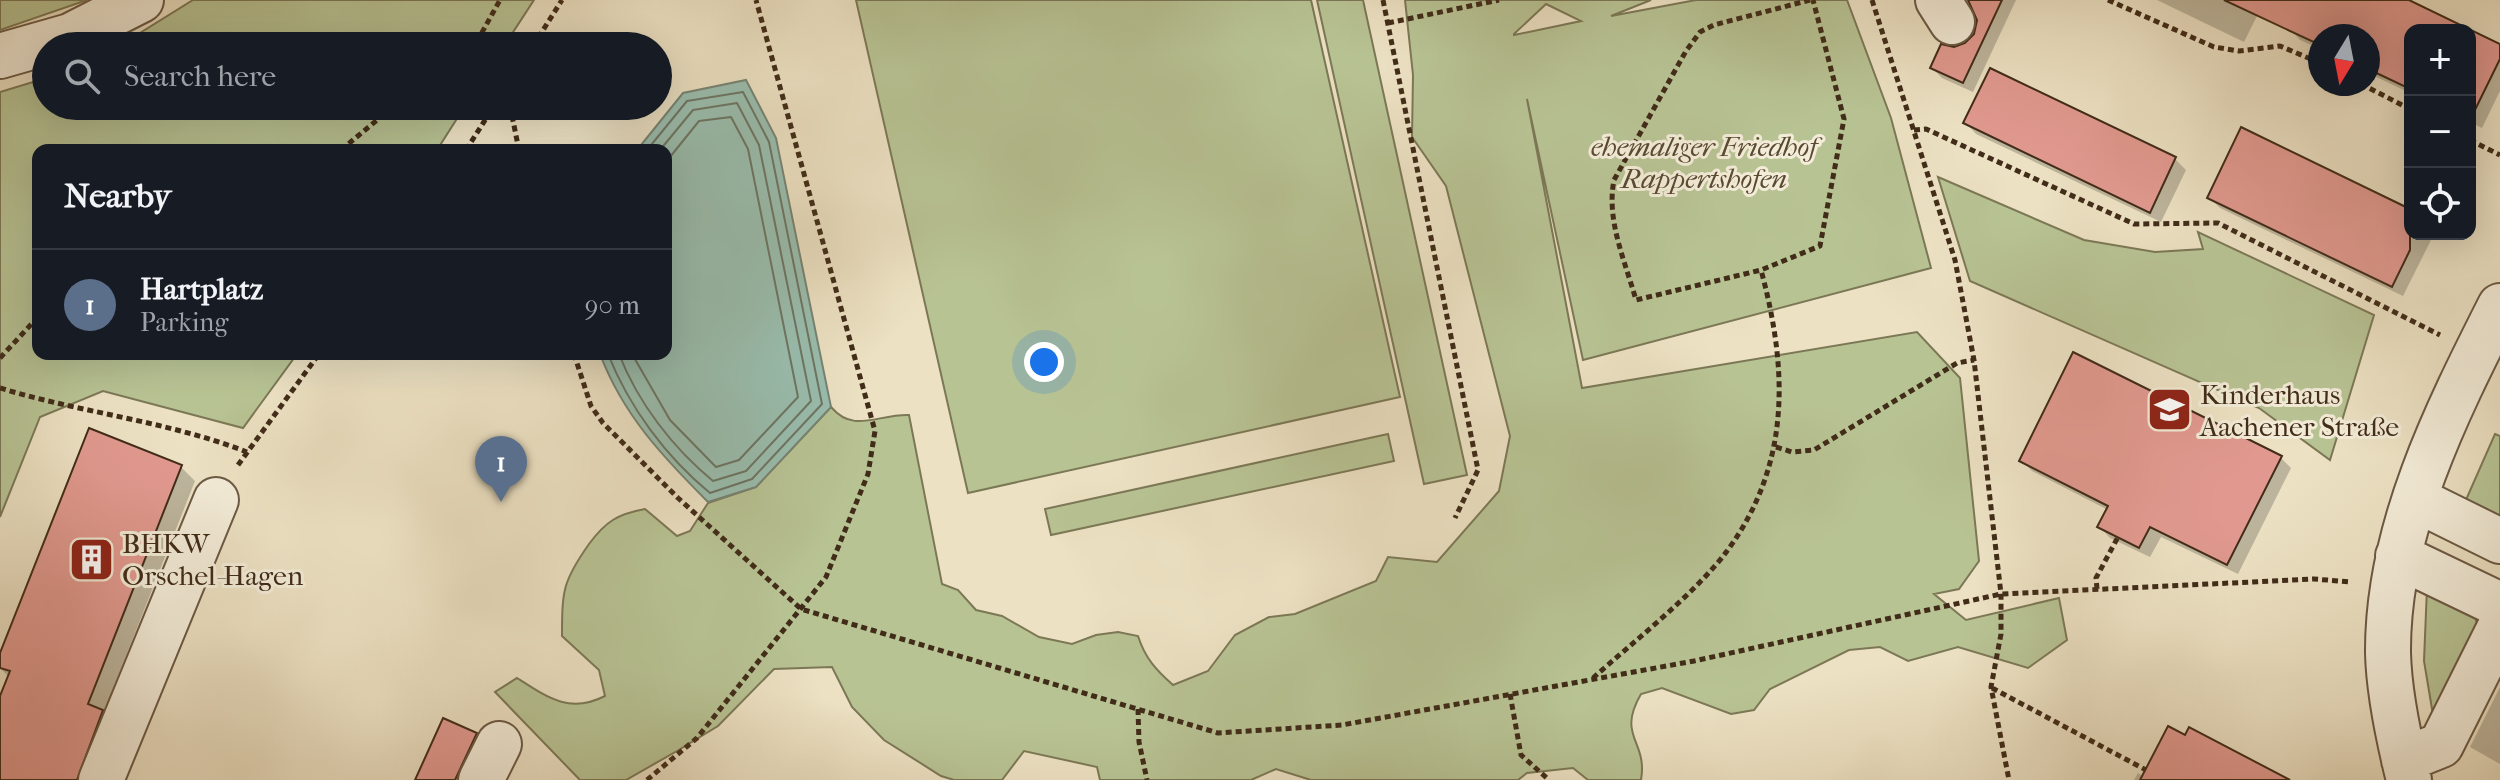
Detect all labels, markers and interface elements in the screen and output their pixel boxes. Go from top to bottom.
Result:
north arrow [2308,24,2380,96]
map controls [2404,24,2476,240]
button: + [2404,24,2476,96]
search box [32,32,672,120]
icon: search [60,54,104,98]
text: Search here [124,59,276,94]
button: − [2404,96,2476,168]
park label: ehemaliger Friedhof Rappertshofen [1591,130,1823,195]
button: locate [2404,168,2476,240]
text: Nearby [64,176,171,216]
text: Hartplatz [140,272,263,307]
text: 1 [85,290,95,321]
text: 90 m [585,290,640,321]
text: Parking [140,307,228,338]
your location [1024,342,1064,382]
place label: Kinderhaus Aachener Straße [2199,378,2399,443]
school or university icon: Kinderhaus Aachener Straße [2145,386,2193,434]
pin: 1 [475,436,527,502]
place label: BHKW Orschel-Hagen [122,527,303,592]
building icon: BHKW Orschel-Hagen [67,535,115,583]

